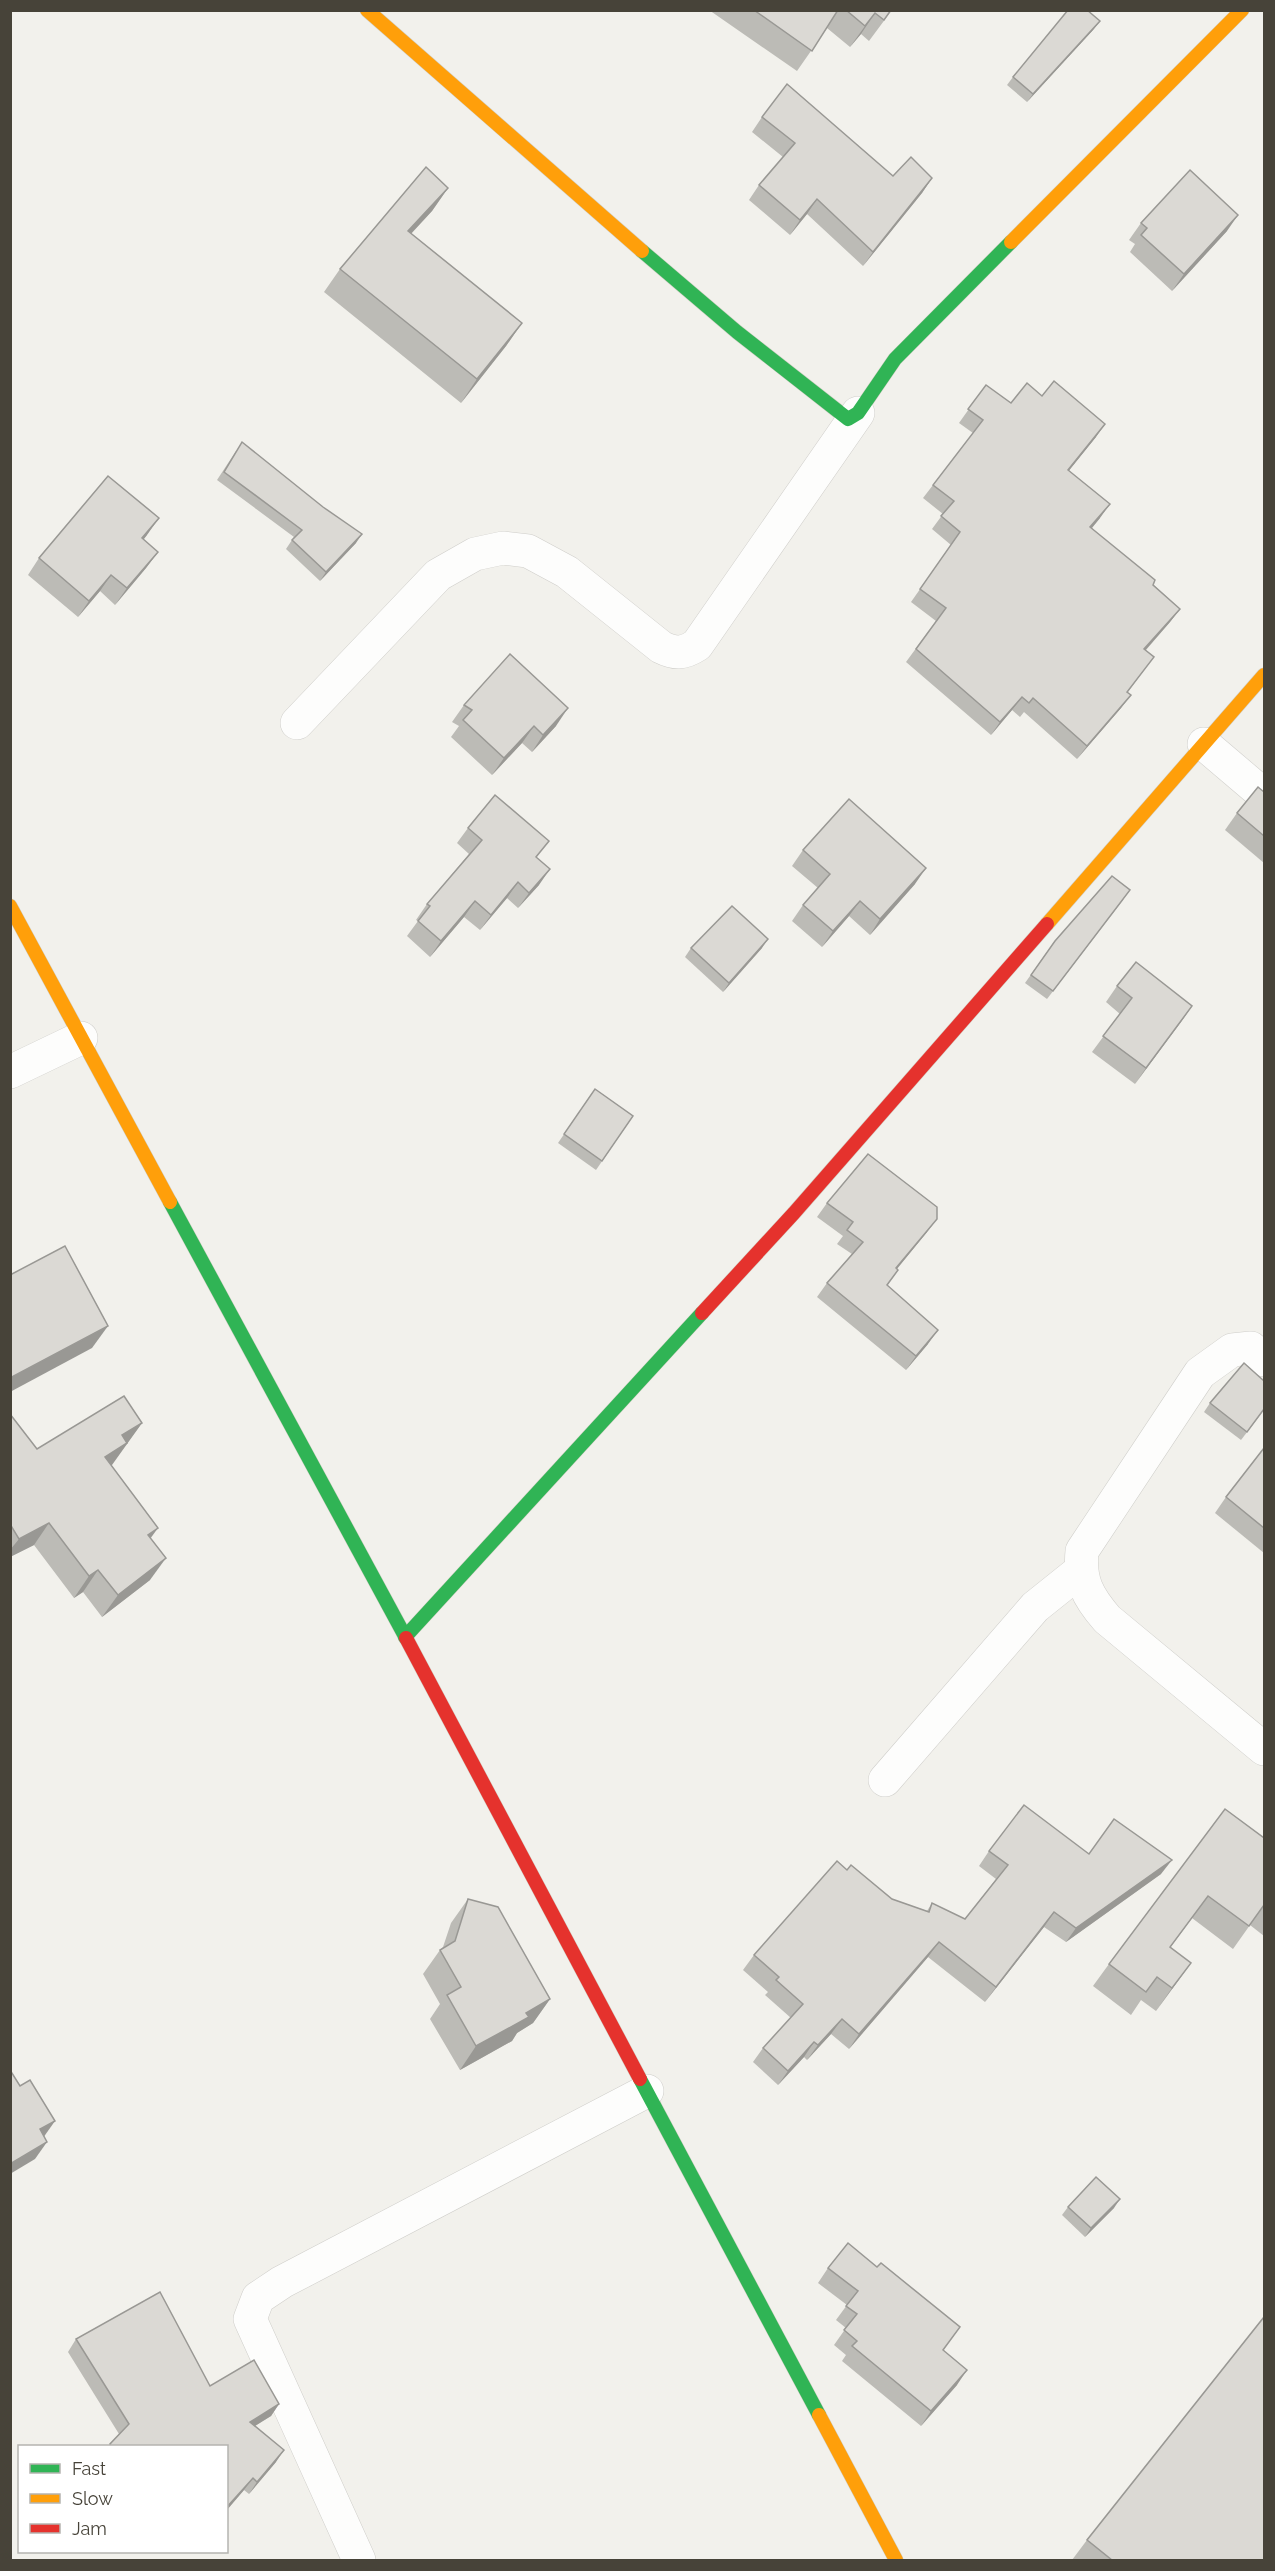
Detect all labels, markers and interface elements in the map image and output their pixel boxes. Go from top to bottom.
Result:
legend [18,2445,228,2553]
text: Fast [72,2458,106,2479]
text: Slow [72,2488,113,2509]
text: Jam [72,2518,107,2539]

